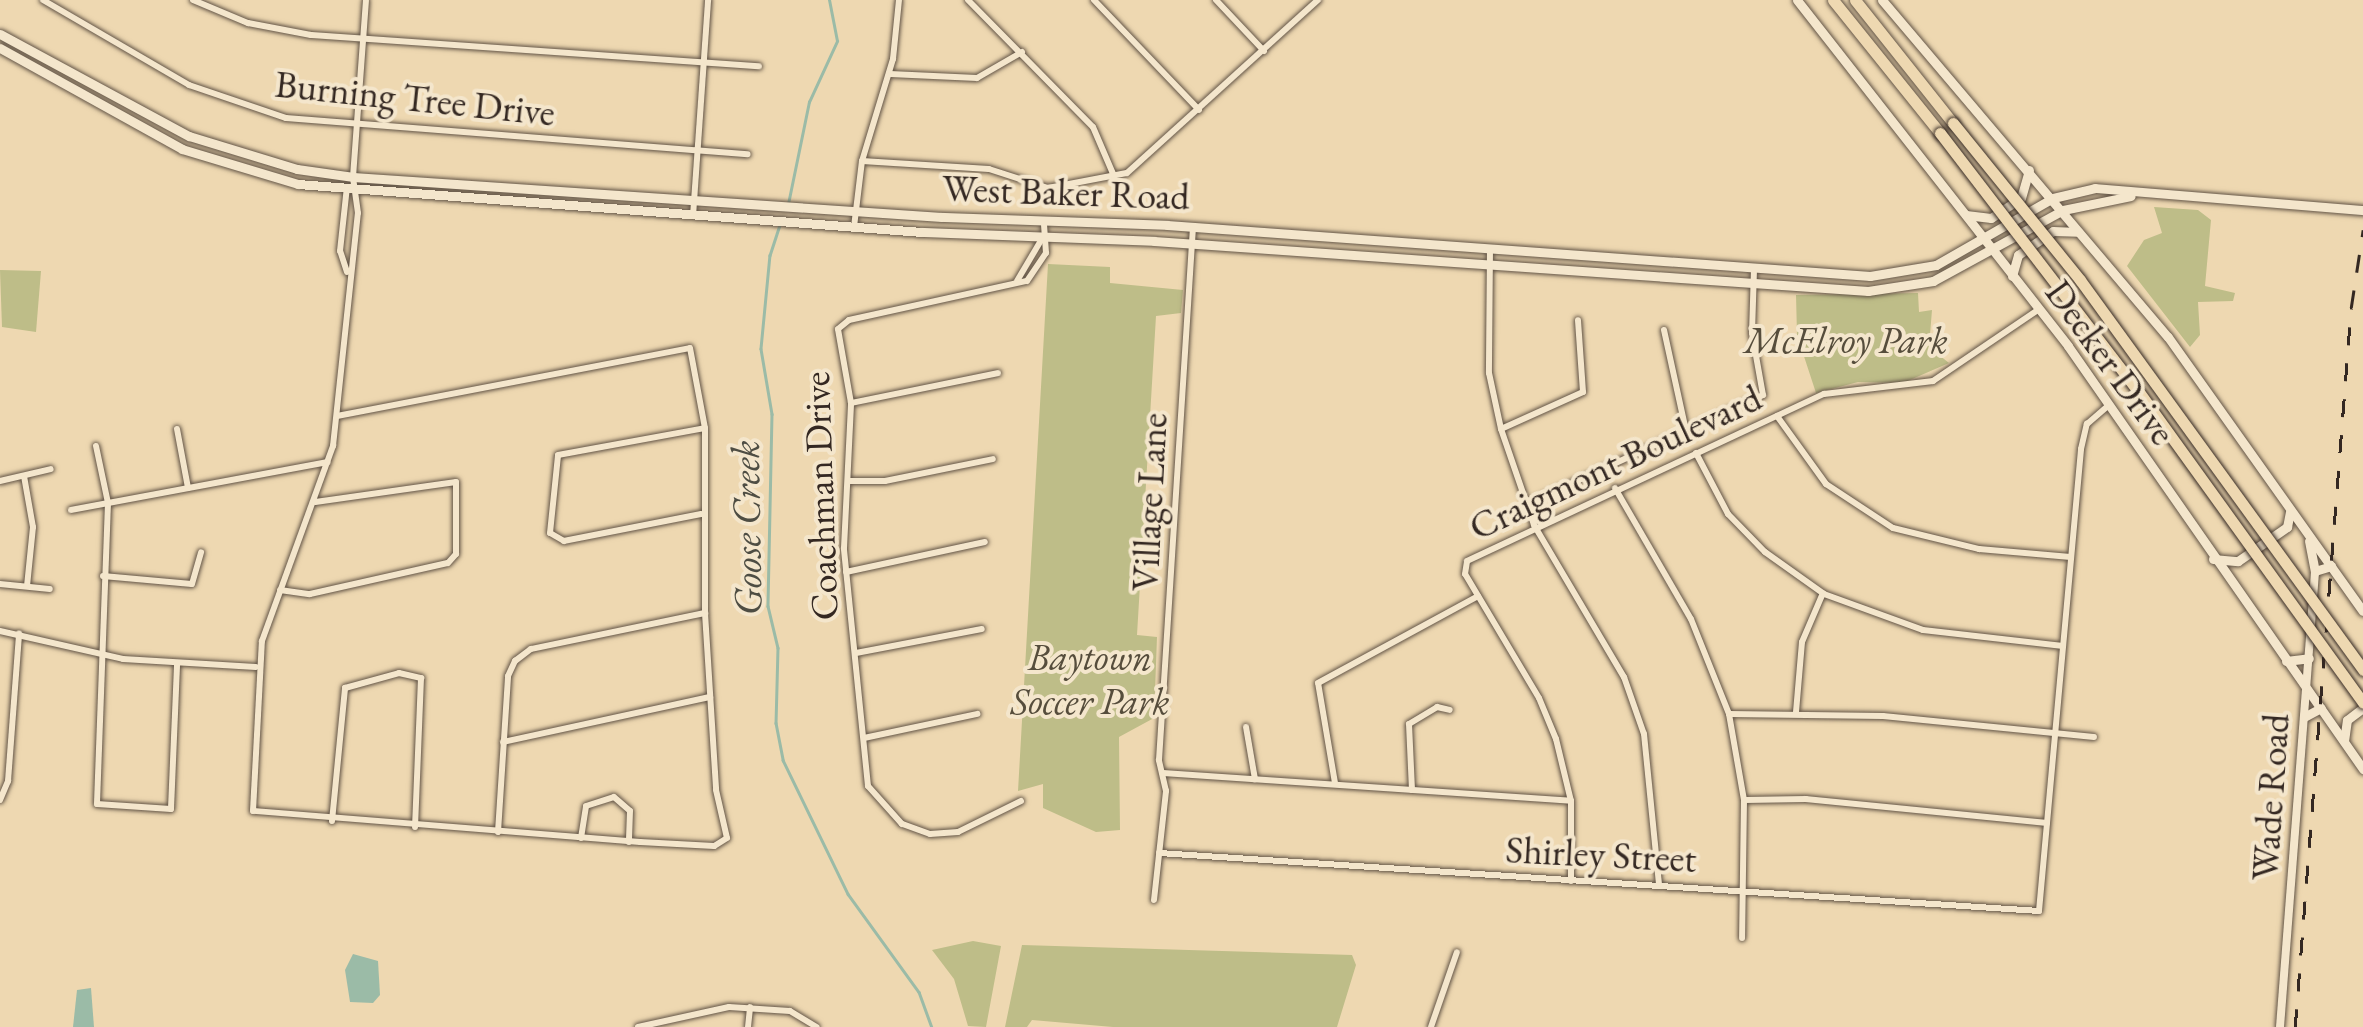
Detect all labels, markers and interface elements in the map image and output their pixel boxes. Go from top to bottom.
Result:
street label: Burning Tree Drive [273,61,557,135]
street label: West Baker Road [941,165,1191,219]
street label: Decker Drive [2036,271,2186,453]
park label: McElroy Park [1744,317,1948,363]
street label: Coachman Drive [793,371,847,621]
street label: Craigmont Boulevard [1462,374,1768,550]
street label: Village Lane [1122,412,1176,592]
water label: Goose Creek [720,440,772,616]
park label: Baytown Soccer Park [1010,634,1170,724]
street label: Wade Road [2241,712,2299,882]
street label: Shirley Street [1504,826,1698,882]

